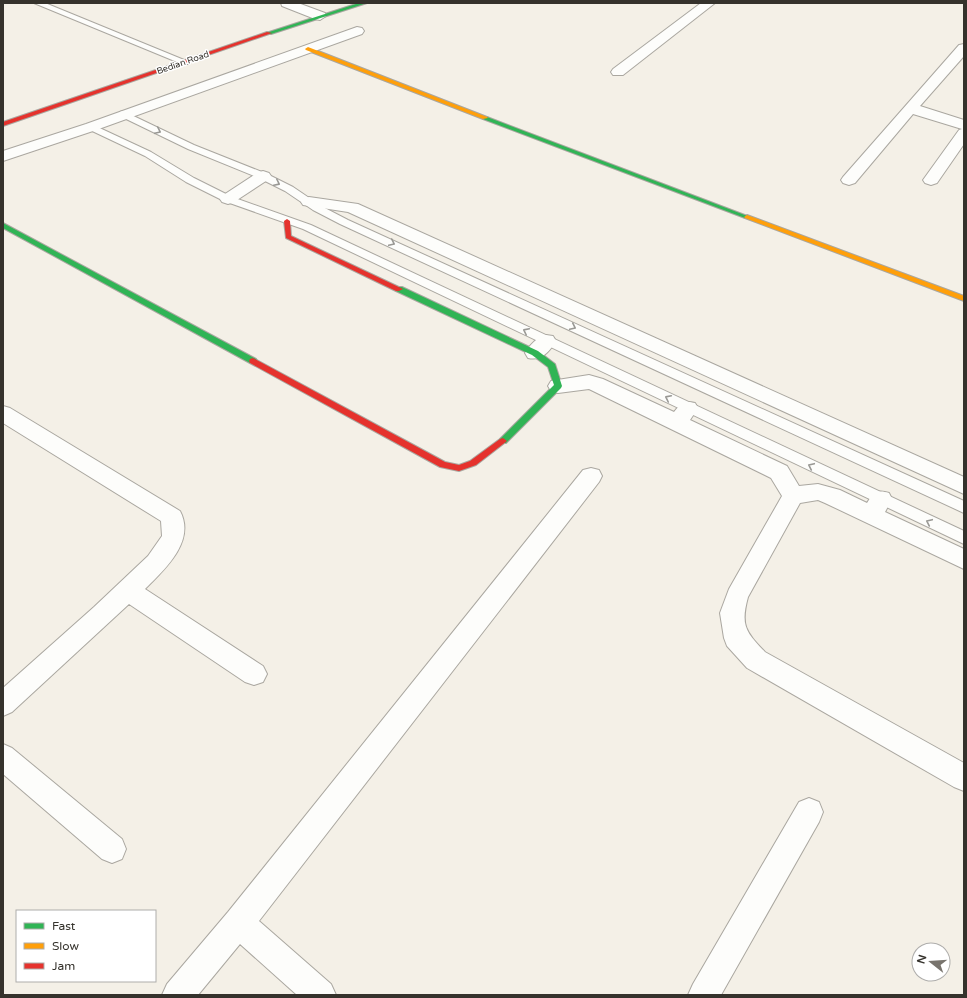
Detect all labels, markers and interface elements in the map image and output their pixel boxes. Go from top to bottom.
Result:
street label: Bedian Road [155,49,211,77]
one-way arrow [154,126,161,134]
one-way arrow [273,178,281,186]
one-way arrow [388,239,395,247]
one-way arrow [569,322,577,330]
one-way arrow [522,328,530,336]
one-way arrow [665,395,673,403]
one-way arrow [808,463,815,471]
one-way arrow [925,519,933,527]
legend [16,910,156,982]
text: Fast [52,919,76,933]
text: Slow [52,939,79,953]
north arrow [911,942,951,982]
text: N [914,953,929,965]
text: Jam [52,959,75,973]

